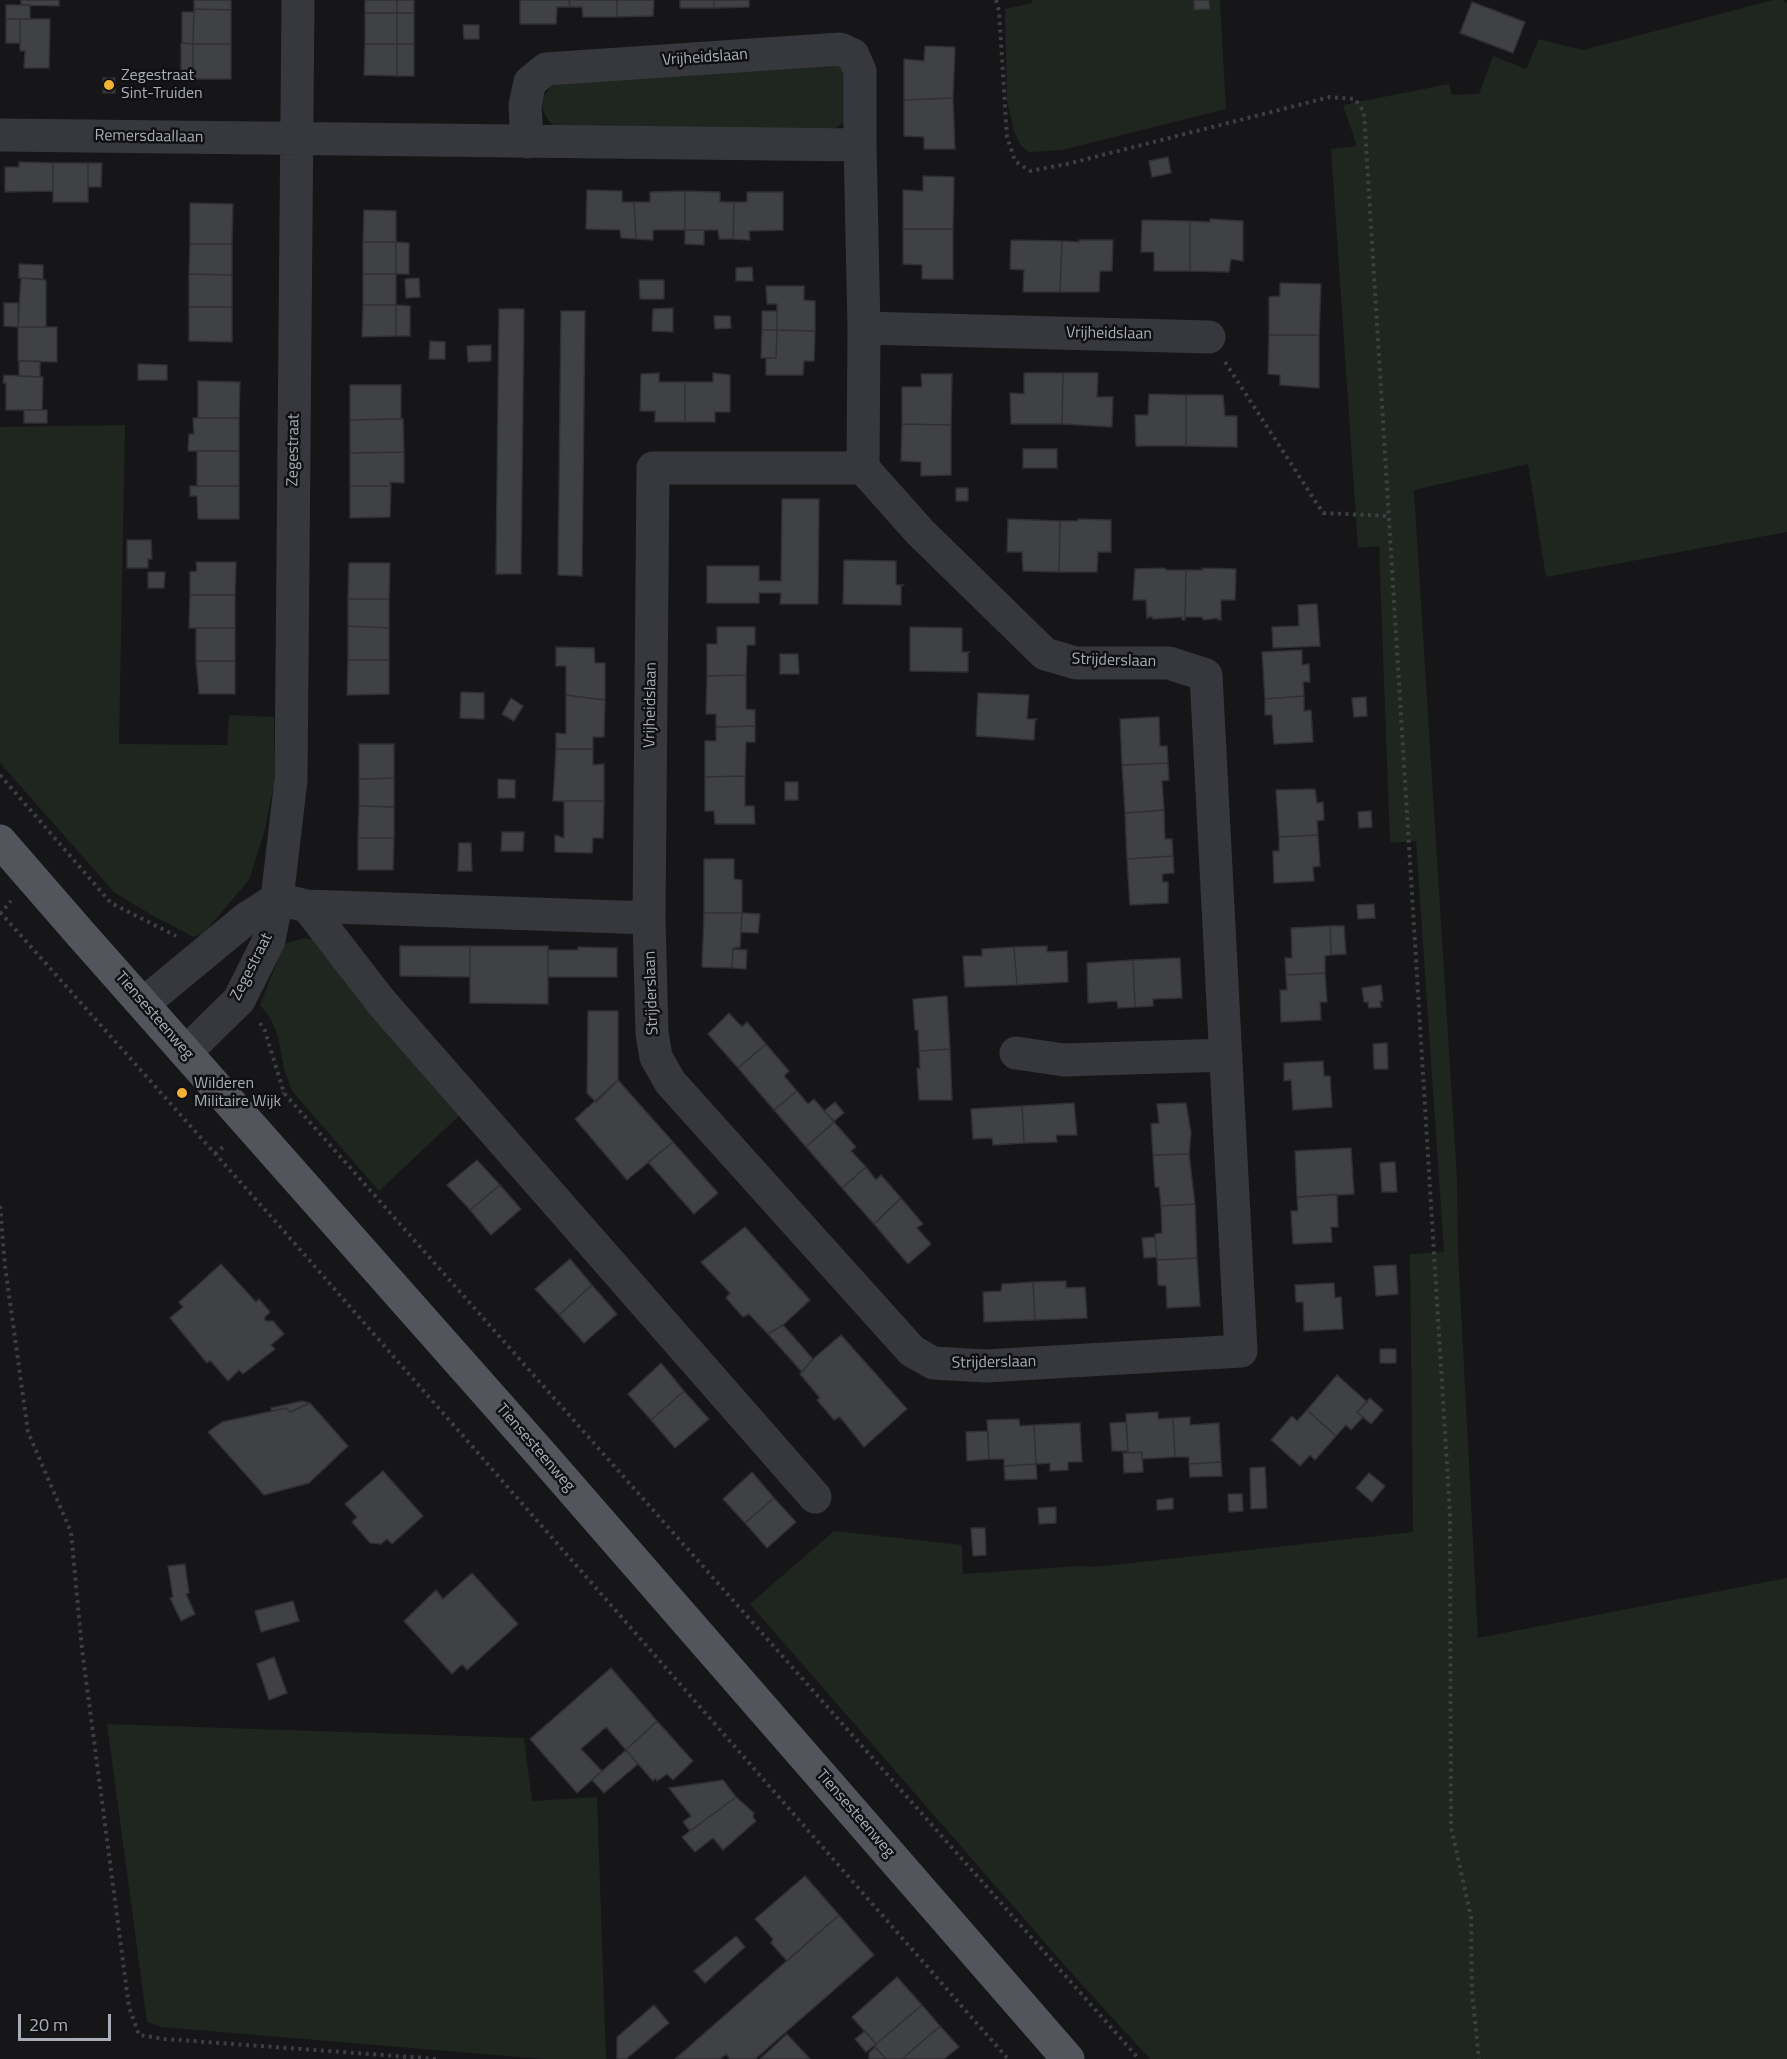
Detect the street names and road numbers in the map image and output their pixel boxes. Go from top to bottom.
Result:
street label: Vrijheidslaan [662,45,748,71]
street label: Remersdaallaan [94,126,204,148]
street label: Vrijheidslaan [1066,324,1152,344]
street label: Zegestraat [284,413,304,487]
street label: Strijderslaan [1071,650,1157,672]
street label: Vrijheidslaan [641,662,661,748]
street label: Zegestraat [227,930,277,1004]
street label: Strijderslaan [641,950,663,1036]
street label: Tiensesteenweg [111,968,197,1064]
street label: Strijderslaan [952,1353,1036,1373]
street label: Tiensesteenweg [492,1400,578,1496]
street label: Tiensesteenweg [812,1766,898,1862]

